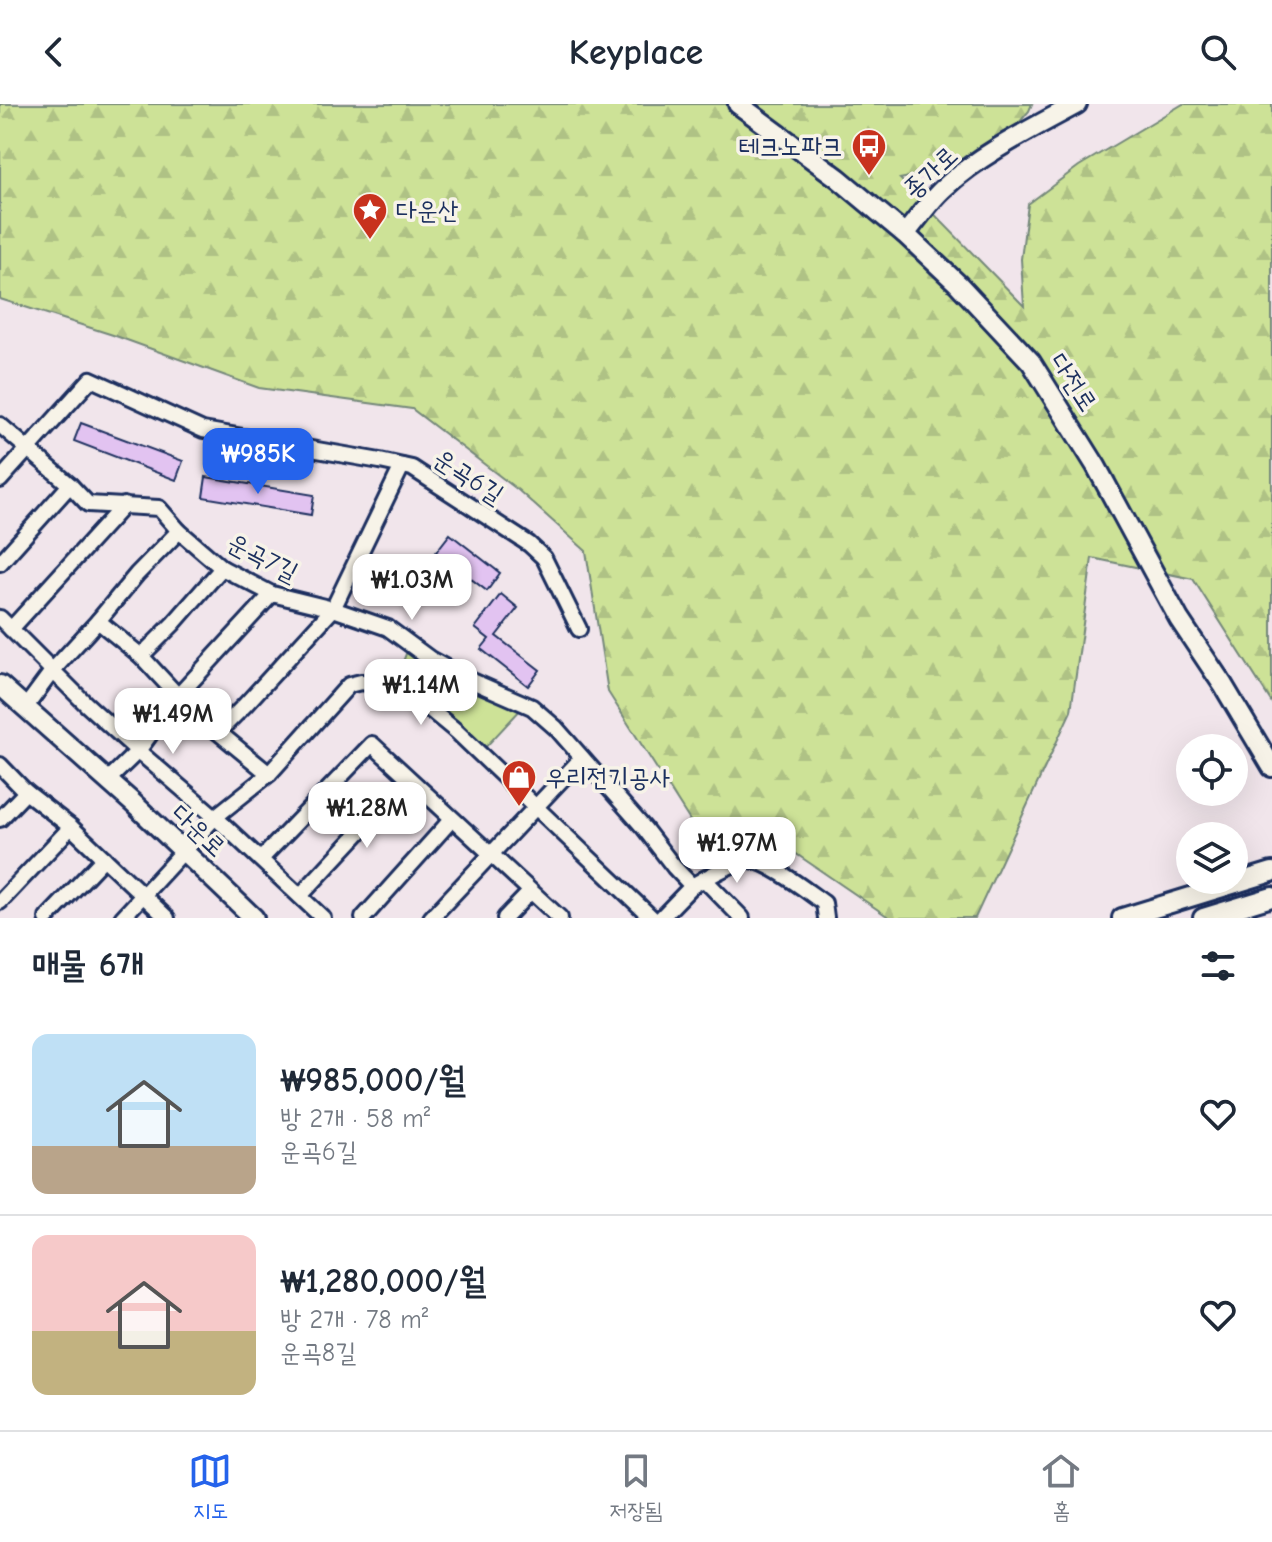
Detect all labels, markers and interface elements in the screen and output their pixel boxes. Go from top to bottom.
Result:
icon: back [32,30,76,74]
icon: search [1196,30,1240,74]
text: Keyplace [569,32,703,73]
bus stop icon: 테크노파크 [850,127,888,177]
place label: 테크노파크 [738,132,843,162]
street label: 종가로 [898,140,964,205]
place icon: 다운산 [351,191,389,241]
place label: 다운산 [396,196,459,226]
street label: 다전로 [1043,348,1103,417]
pin: ₩985K [202,428,314,496]
text: ₩985K [221,439,295,469]
street label: 운곡6길 [428,443,509,510]
street label: 운곡7길 [222,527,303,588]
pin: ₩1.03M [347,554,477,622]
text: ₩1.03M [371,565,453,595]
pin: ₩1.14M [356,659,486,727]
text: ₩1.14M [382,670,460,700]
pin: ₩1.49M [108,688,238,756]
text: ₩1.49M [132,699,214,729]
map controls [1176,734,1248,894]
button: locate [1176,734,1248,806]
shop icon: 우리전기공사 [500,758,538,808]
place label: 우리전기공사 [545,763,671,793]
pin: ₩1.28M [302,782,432,850]
text: ₩1.28M [326,793,408,823]
street label: 다운로 [165,798,231,863]
pin: ₩1.97M [672,817,802,885]
button: layers [1176,822,1248,894]
text: ₩1.97M [697,828,777,858]
icon: filters [1196,944,1240,988]
text: 매물 6개 [32,945,144,985]
text: ₩985,000/월 [280,1060,466,1100]
icon: home [96,1066,192,1162]
icon: heart [1196,1092,1240,1136]
text: 방 2개 · 58 m² [280,1104,430,1134]
text: 운곡6길 [280,1137,357,1167]
text: ₩1,280,000/월 [280,1261,486,1301]
icon: home [96,1267,192,1363]
icon: heart [1196,1293,1240,1337]
text: 방 2개 · 78 m² [280,1305,428,1335]
text: 운곡8길 [280,1338,356,1368]
tab: 지도 [188,1449,232,1525]
tab: 저장됨 [609,1449,663,1525]
tab: 홈 [1039,1449,1083,1525]

